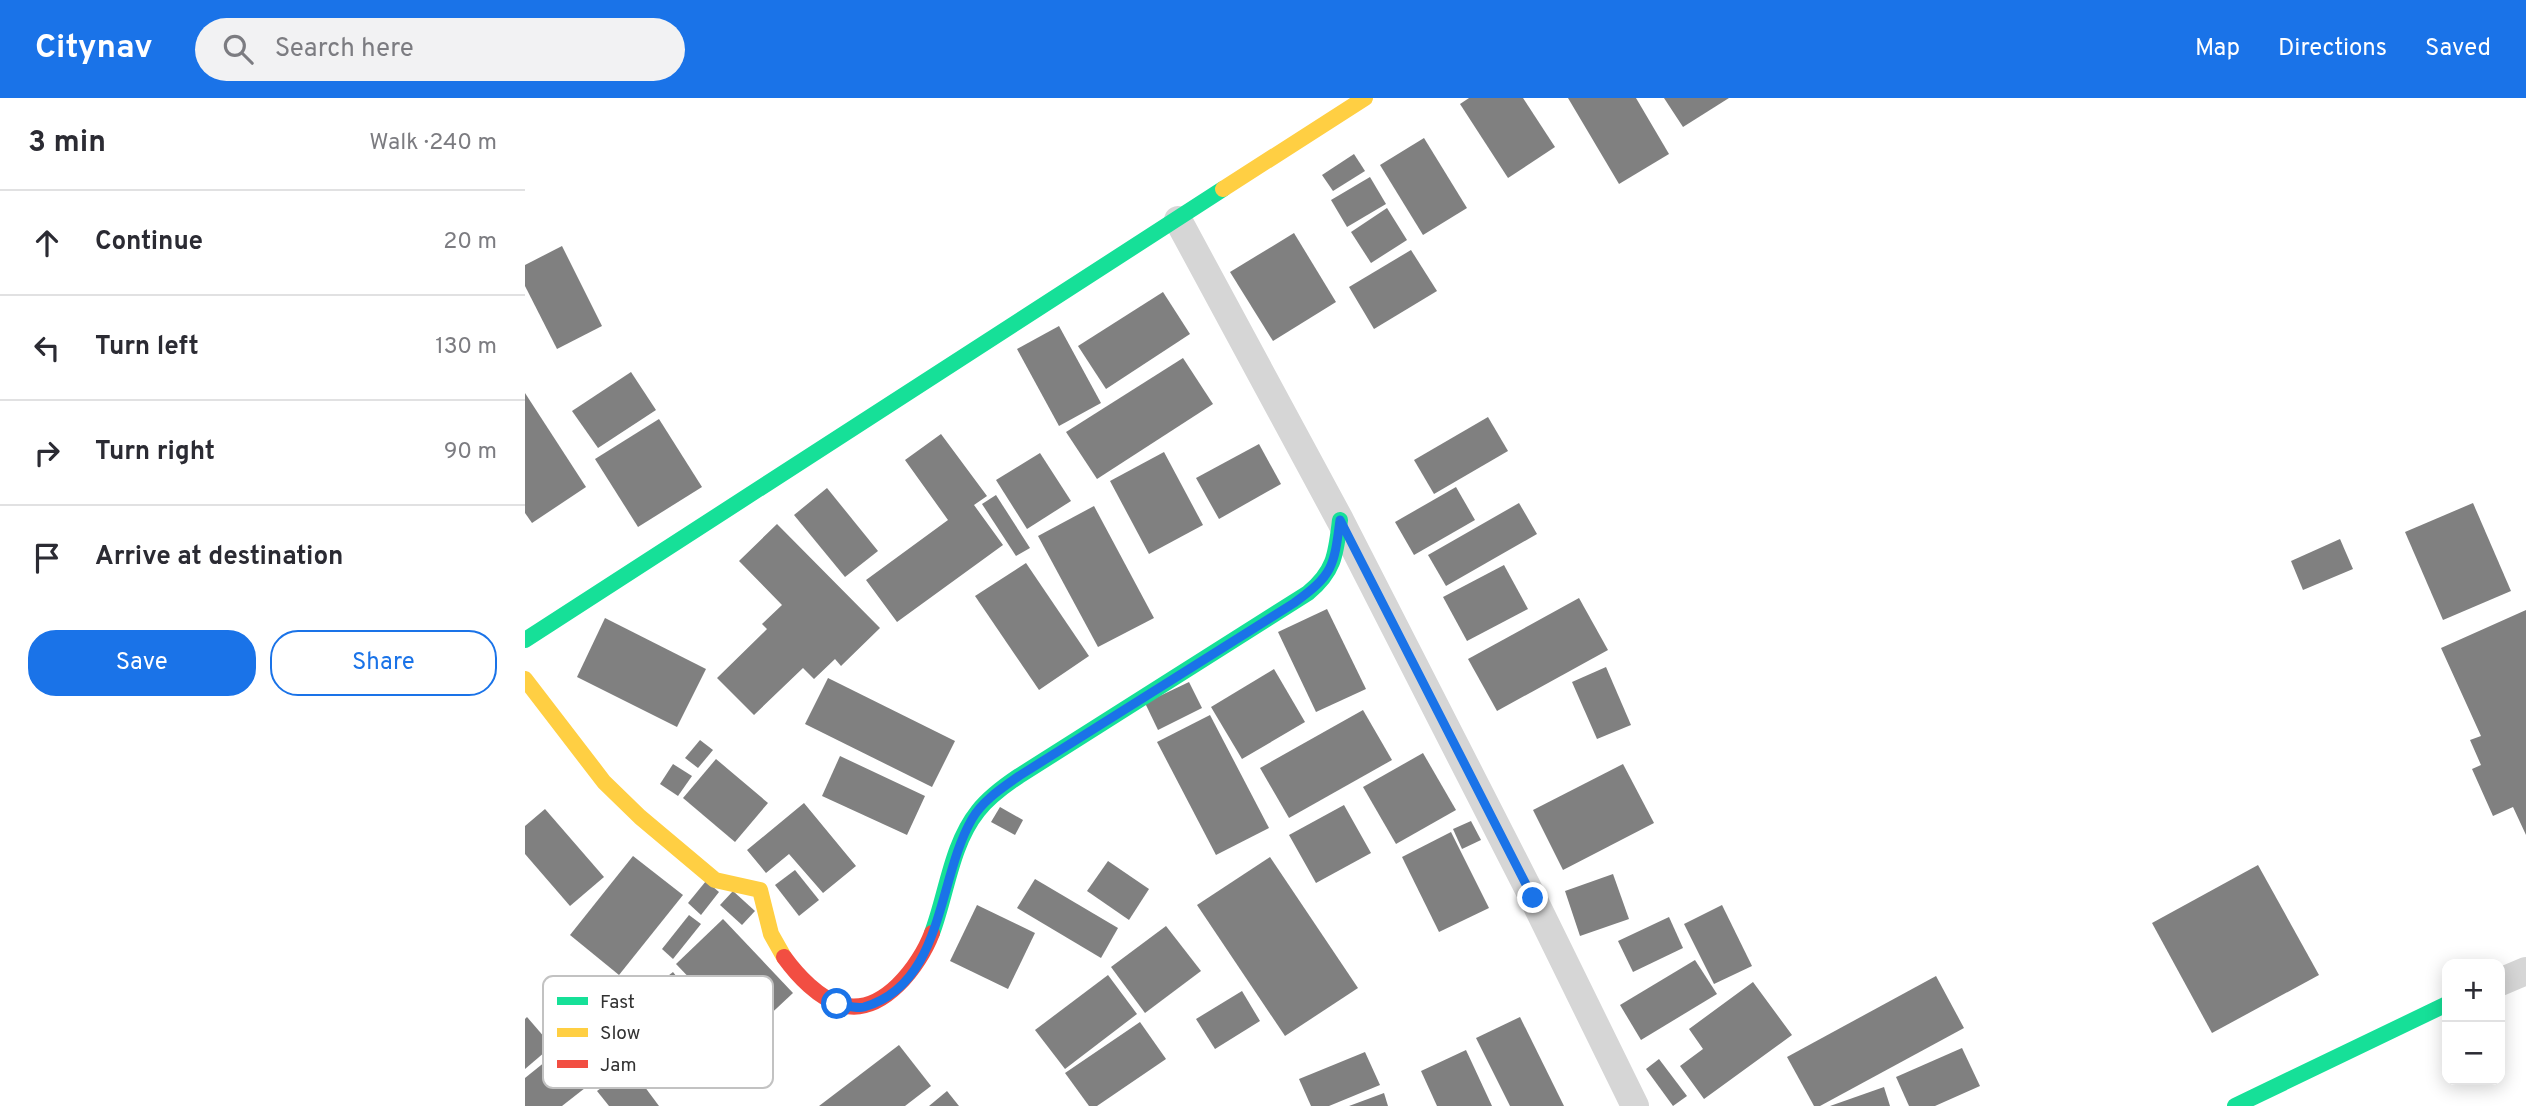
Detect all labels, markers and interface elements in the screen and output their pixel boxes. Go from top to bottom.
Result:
search box [195,18,685,81]
text: Citynav [35,28,153,70]
icon: search [219,30,257,68]
text: Search here [275,33,414,66]
text: Map [2195,34,2240,64]
text: Directions [2278,34,2387,64]
text: Saved [2425,34,2491,64]
text: 3 min [28,125,106,162]
text: Walk · 240 m [369,129,497,158]
icon: ahead [28,224,66,262]
text: Continue [95,226,203,259]
text: 20 m [443,228,497,257]
icon: left [28,329,66,367]
text: Turn left [95,331,199,364]
text: 130 m [435,333,497,362]
icon: right [28,434,66,472]
text: Turn right [95,436,215,469]
text: 90 m [444,438,497,467]
icon: arrive [28,539,66,577]
text: Arrive at destination [95,541,343,574]
button: Save [28,630,256,696]
button: Share [270,630,497,696]
route end [1517,882,1548,913]
map controls [2442,959,2505,1085]
button: + [2442,959,2505,1022]
legend [543,976,773,1088]
route start [821,988,852,1019]
text: Fast [600,991,635,1015]
text: Slow [600,1022,640,1046]
button: − [2442,1022,2505,1085]
text: Jam [600,1054,637,1078]

